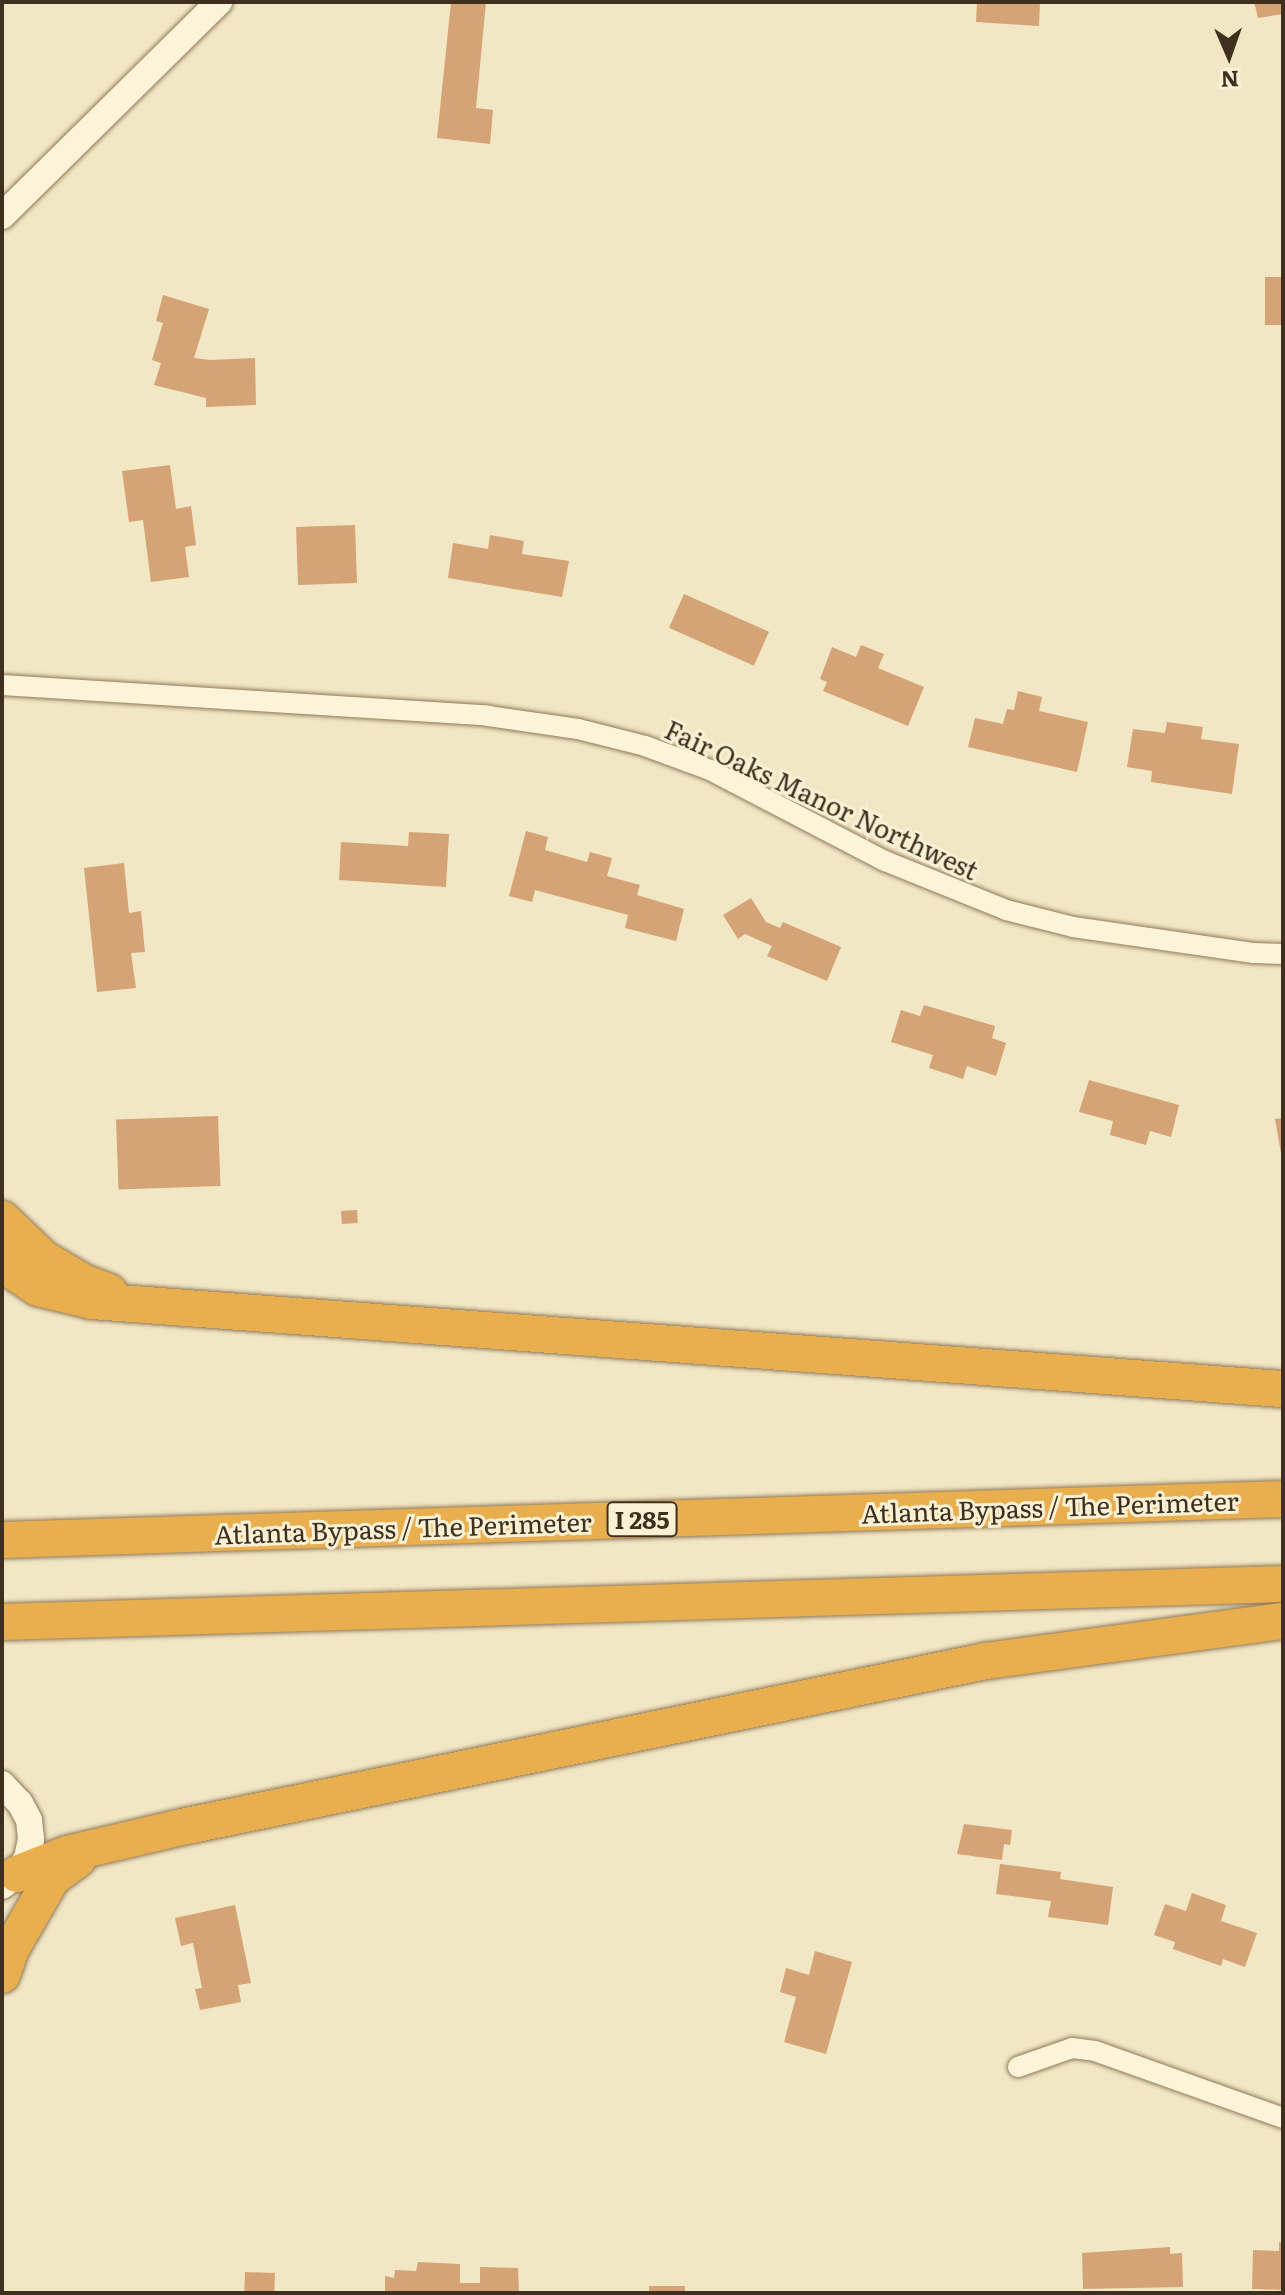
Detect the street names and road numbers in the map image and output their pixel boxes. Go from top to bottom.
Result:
street label: Fair Oaks Manor Northwest [660,713,984,885]
street label: Atlanta Bypass / The Perimeter [861,1484,1239,1528]
road number: I 285 [606,1499,678,1539]
street label: Atlanta Bypass / The Perimeter [214,1505,592,1549]

